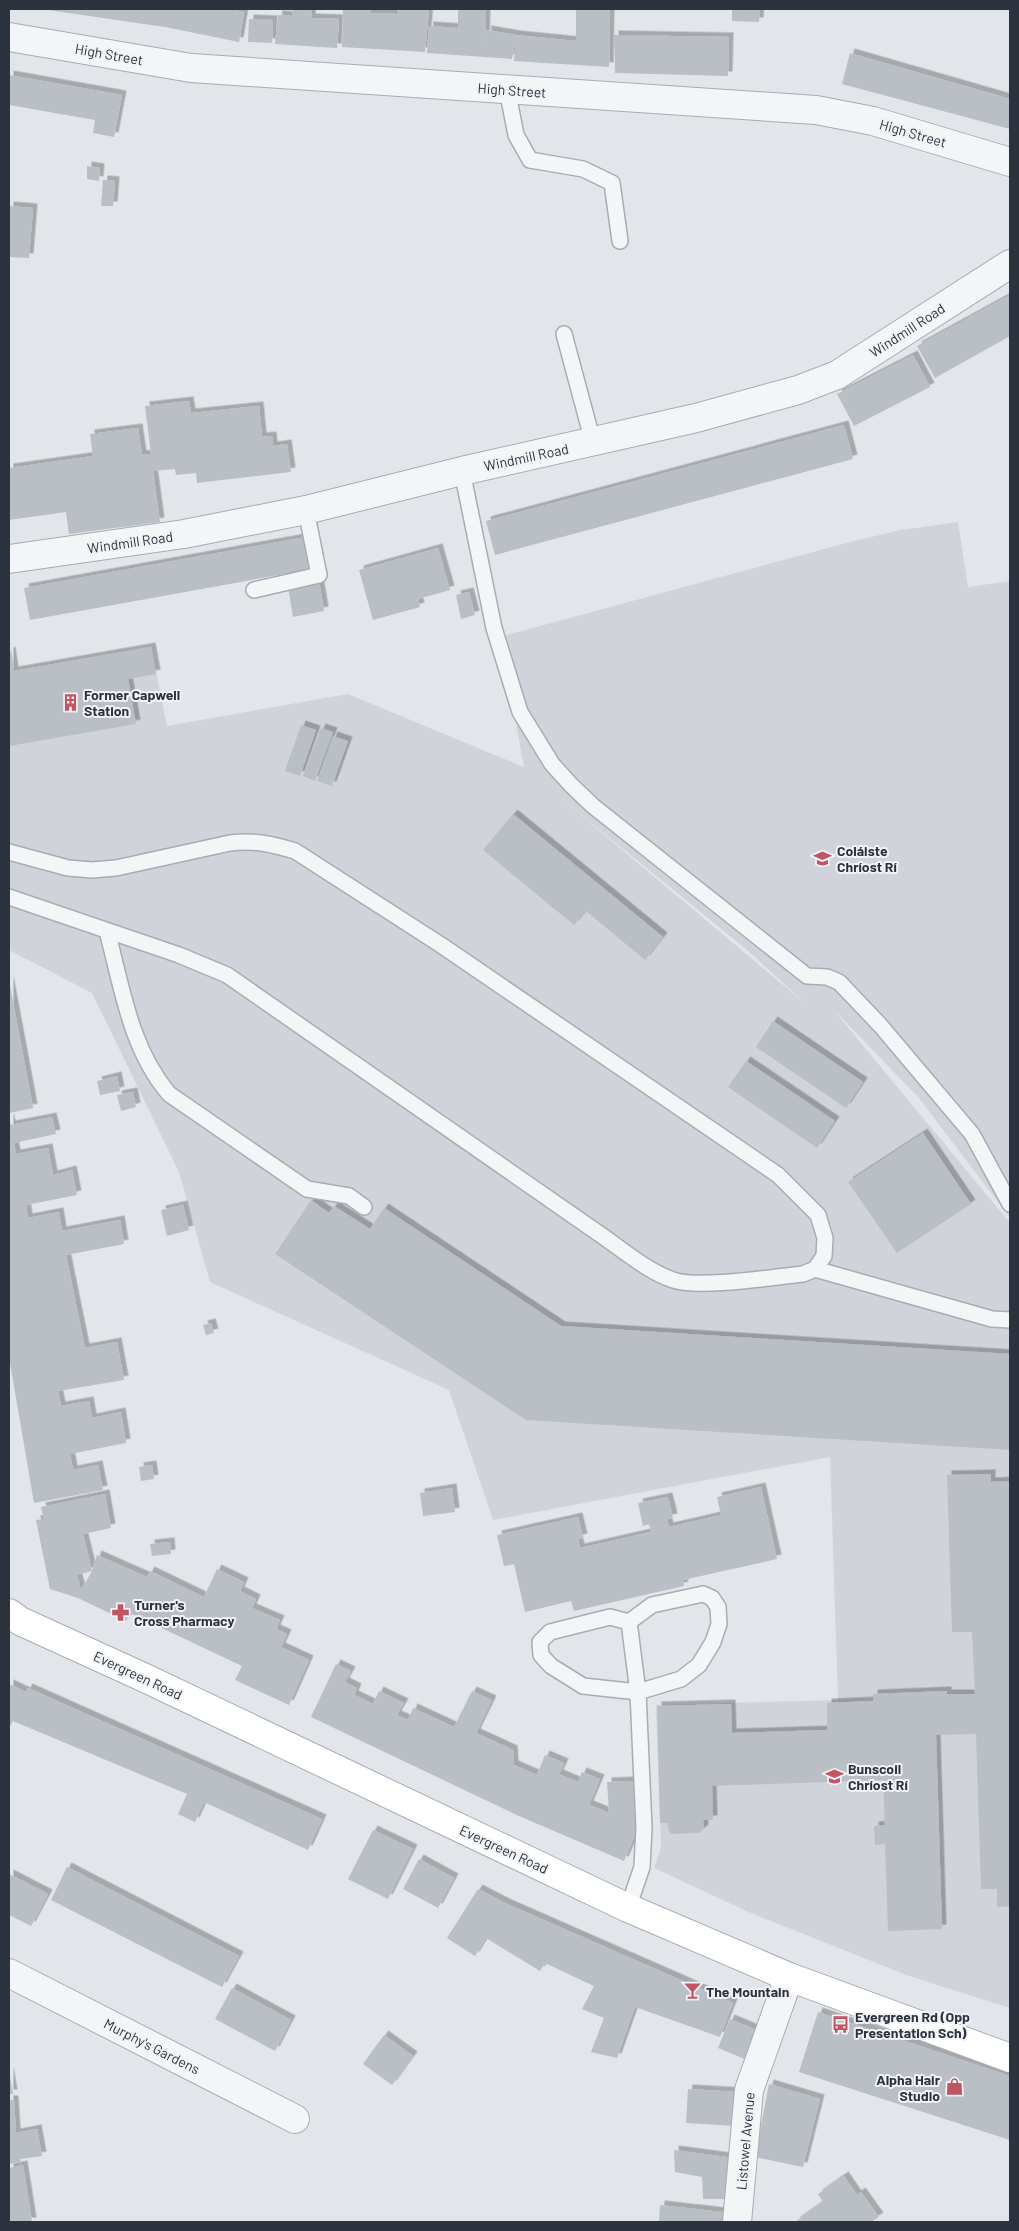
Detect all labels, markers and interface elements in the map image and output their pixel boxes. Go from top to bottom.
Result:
street label: High Street [74,40,144,68]
street label: High Street [477,79,547,101]
street label: High Street [878,115,948,151]
street label: Windmill Road [866,299,948,361]
street label: Windmill Road [482,440,570,474]
street label: Windmill Road [86,528,174,556]
place label: Former Capwell Station [84,686,180,719]
building icon: Former Capwell Station [60,692,80,712]
place label: Coláiste Chríost Rí [837,842,897,875]
school or university icon: Coláiste Chríost Rí [813,848,833,868]
place label: Turner's Cross Pharmacy [134,1596,235,1629]
pharmacy icon: Turner's Cross Pharmacy [110,1602,130,1622]
street label: Evergreen Road [91,1647,185,1703]
place label: Bunscoil Chríost Rí [848,1760,908,1793]
school or university icon: Bunscoil Chríost Rí [824,1766,844,1786]
street label: Evergreen Road [457,1821,551,1877]
bar icon: The Mountain [682,1981,702,2001]
place label: The Mountain [706,1983,789,2000]
place label: Evergreen Rd (Opp Presentation Sch) [855,2008,970,2041]
bus stop icon: Evergreen Rd (Opp Presentation Sch) [831,2014,851,2034]
street label: Murphy's Gardens [101,2015,203,2078]
place label: Alpha Hair Studio [876,2071,941,2104]
shop icon: Alpha Hair Studio [944,2077,964,2097]
street label: Listowel Avenue [732,2091,758,2191]

